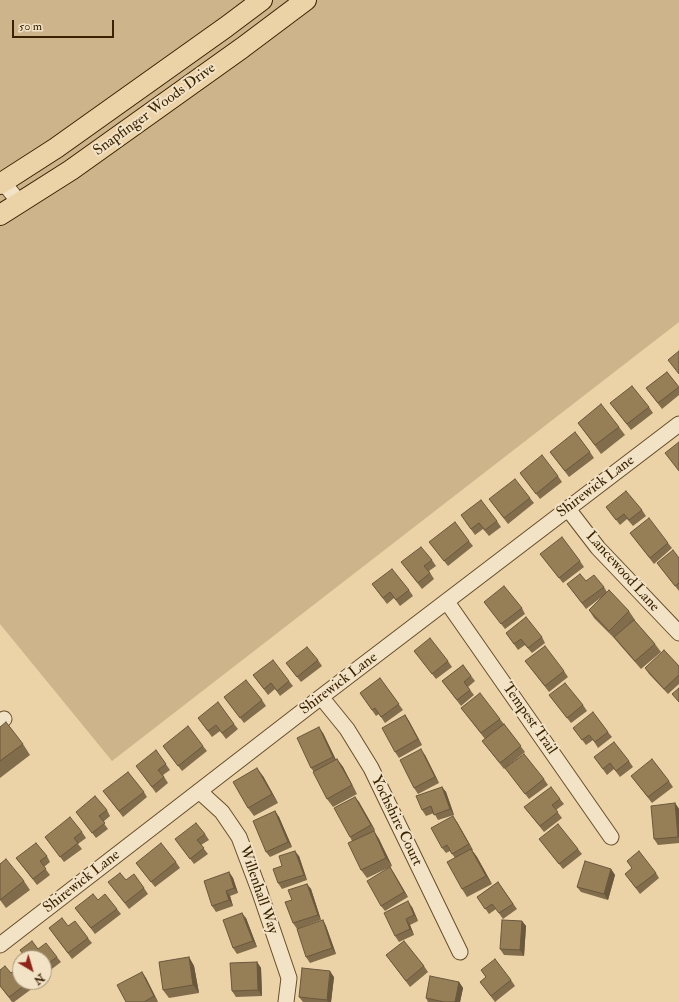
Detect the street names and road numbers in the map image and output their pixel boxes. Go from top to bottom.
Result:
street label: Snapfinger Woods Drive [90,60,220,160]
street label: Shirewick Lane [554,452,638,522]
street label: Lancewood Lane [581,528,663,616]
street label: Shirewick Lane [297,649,381,719]
street label: Tempest Trail [498,680,560,758]
street label: Yochshire Court [366,773,426,869]
street label: Willenhall Way [234,843,282,937]
street label: Shirewick Lane [40,846,124,918]

